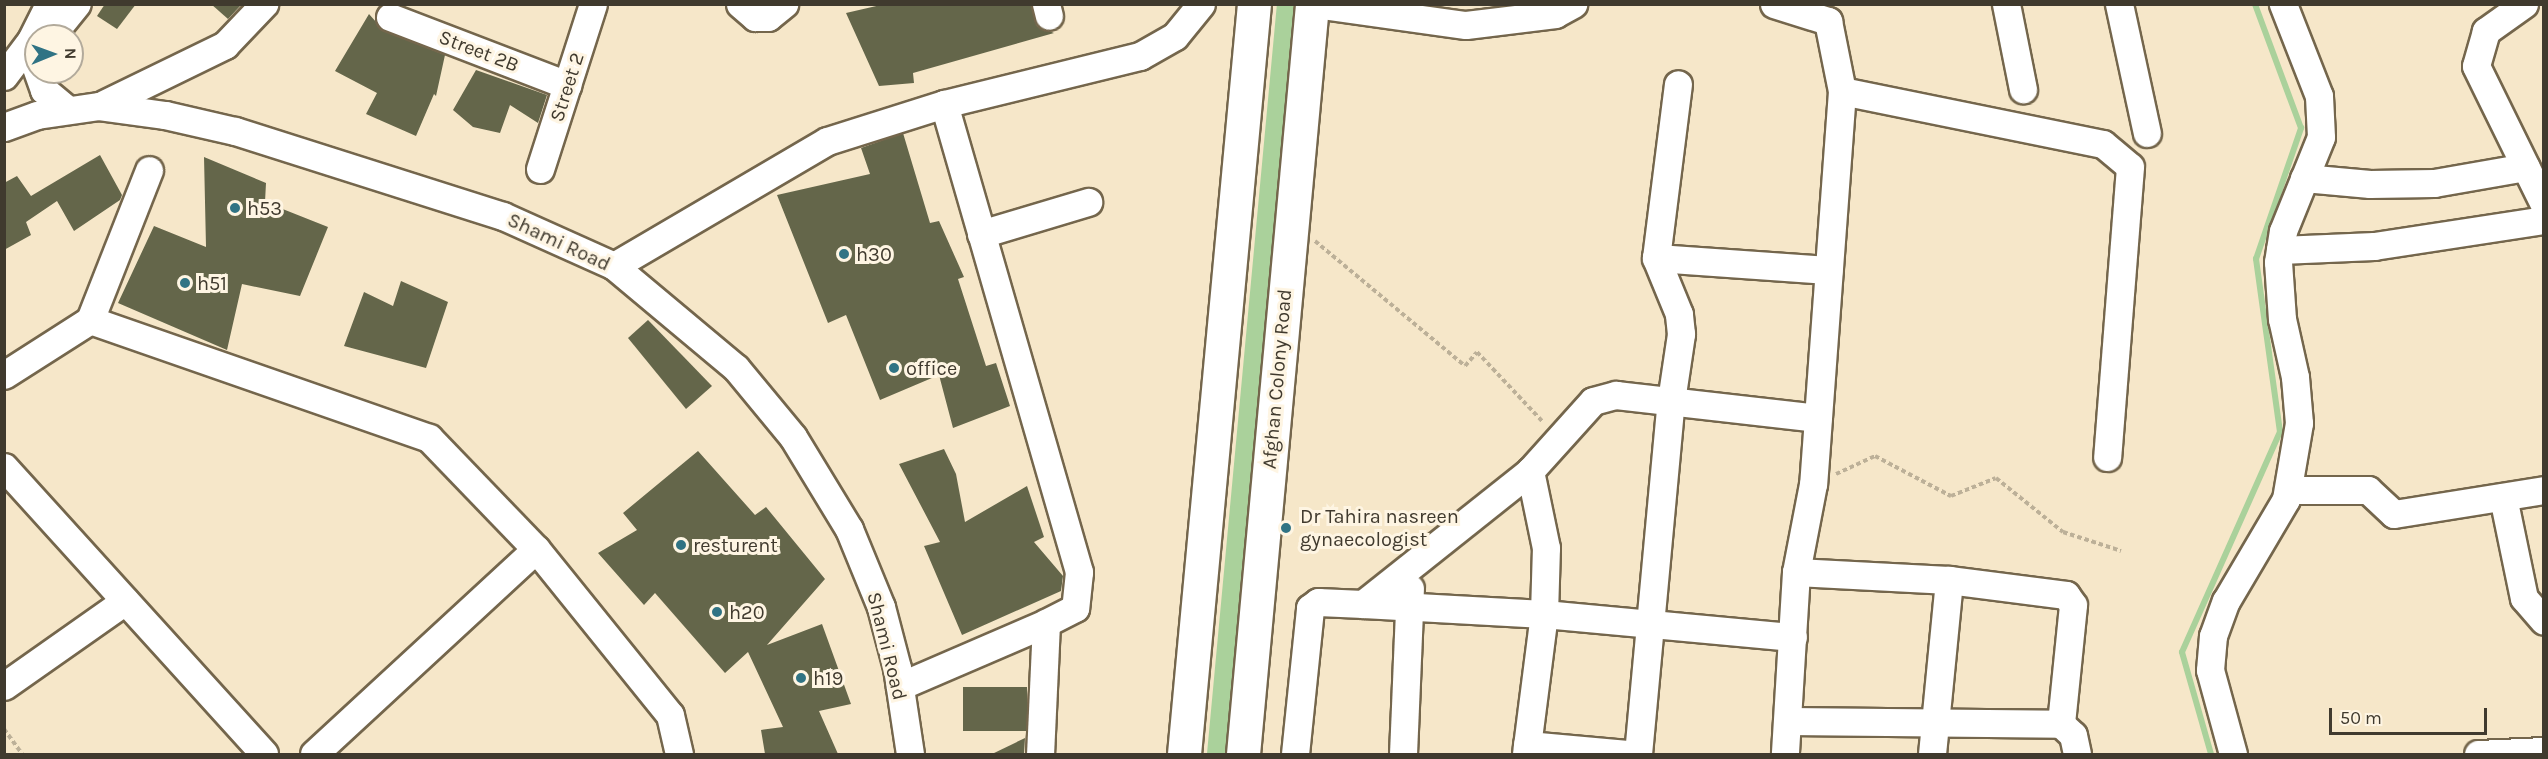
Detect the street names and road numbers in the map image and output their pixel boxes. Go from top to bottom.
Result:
street label: Street 2B [436,25,522,77]
street label: Street 2 [545,49,589,125]
street label: Shami Road [504,208,614,276]
street label: Afghan Colony Road [1257,288,1297,470]
street label: Shami Road [862,589,912,703]

